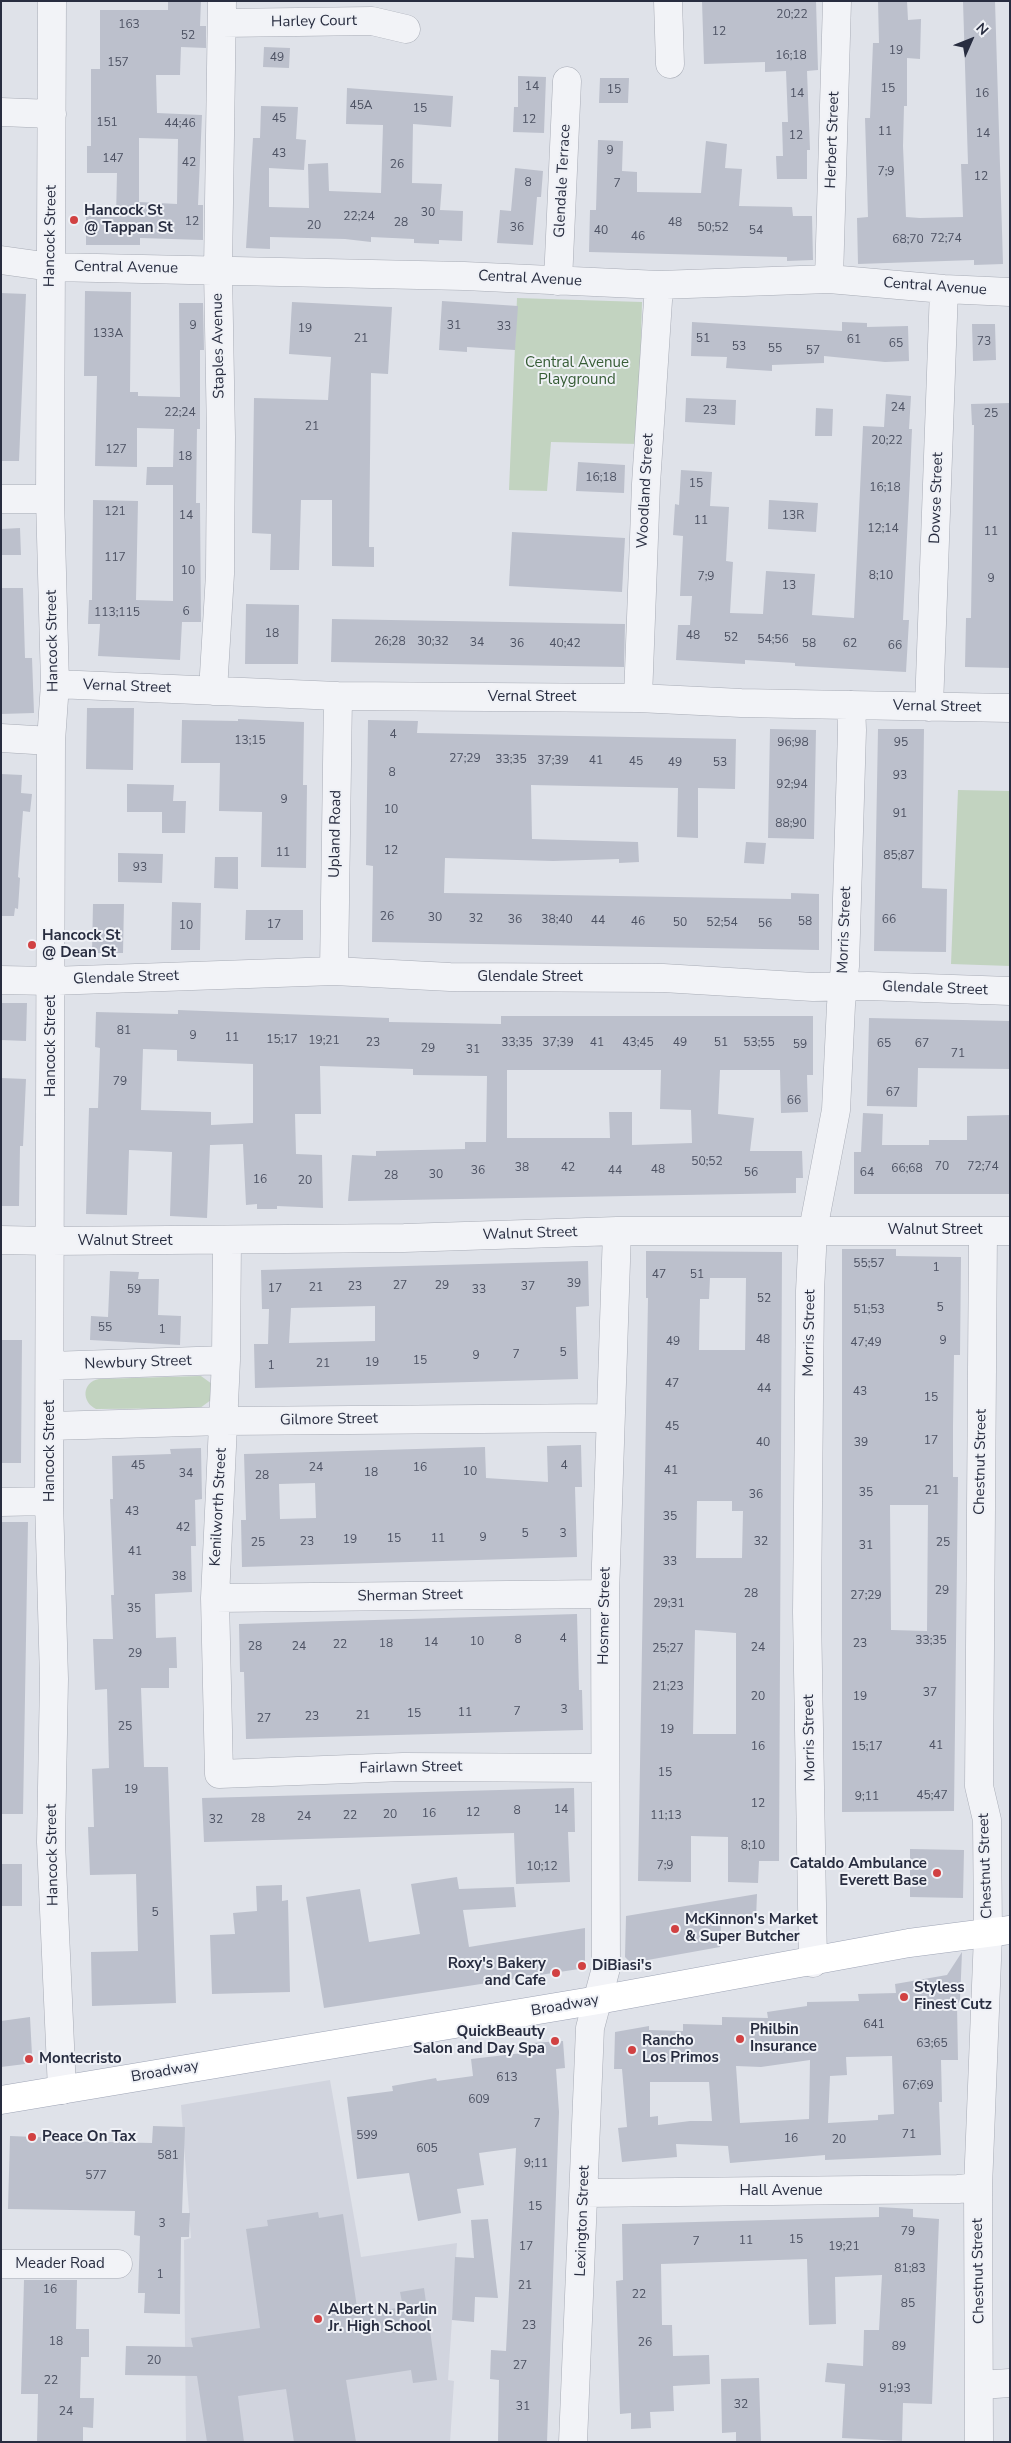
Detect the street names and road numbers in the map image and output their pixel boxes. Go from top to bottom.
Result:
street label: Harley Court [271,12,357,32]
street label: Herbert Street [822,91,844,189]
street label: Glendale Terrace [551,124,575,238]
street label: Hancock Street [41,185,61,287]
street label: Central Avenue [74,258,178,278]
street label: Central Avenue [478,267,582,291]
street label: Central Avenue [883,274,987,300]
street label: Staples Avenue [209,293,229,399]
street label: Woodland Street [634,433,658,549]
street label: Dowse Street [926,452,948,544]
street label: Hancock Street [43,590,63,692]
street label: Vernal Street [82,676,172,698]
street label: Vernal Street [488,688,576,706]
street label: Vernal Street [893,697,981,717]
street label: Upland Road [326,790,346,878]
street label: Morris Street [834,886,856,974]
street label: Glendale Street [73,967,179,989]
street label: Glendale Street [477,968,583,986]
street label: Glendale Street [882,978,988,1000]
street label: Hancock Street [42,995,60,1097]
street label: Walnut Street [887,1221,983,1239]
street label: Walnut Street [482,1223,578,1245]
street label: Walnut Street [77,1232,173,1250]
street label: Morris Street [800,1289,820,1377]
street label: Newbury Street [84,1352,192,1374]
street label: Hancock Street [41,1400,59,1502]
street label: Chestnut Street [971,1409,991,1515]
street label: Gilmore Street [280,1410,378,1430]
street label: Kenilworth Street [207,1447,231,1567]
street label: Hosmer Street [595,1567,615,1665]
street label: Sherman Street [357,1586,463,1606]
street label: Morris Street [800,1694,820,1782]
street label: Fairlawn Street [359,1758,463,1778]
street label: Hancock Street [43,1804,63,1906]
street label: Chestnut Street [975,1813,997,1919]
street label: Broadway [530,1991,600,2021]
street label: Broadway [130,2057,200,2087]
street label: Lexington Street [572,2165,594,2277]
street label: Hall Avenue [739,2182,823,2200]
street label: Chestnut Street [969,2218,989,2324]
street label: Meader Road [15,2255,105,2273]

